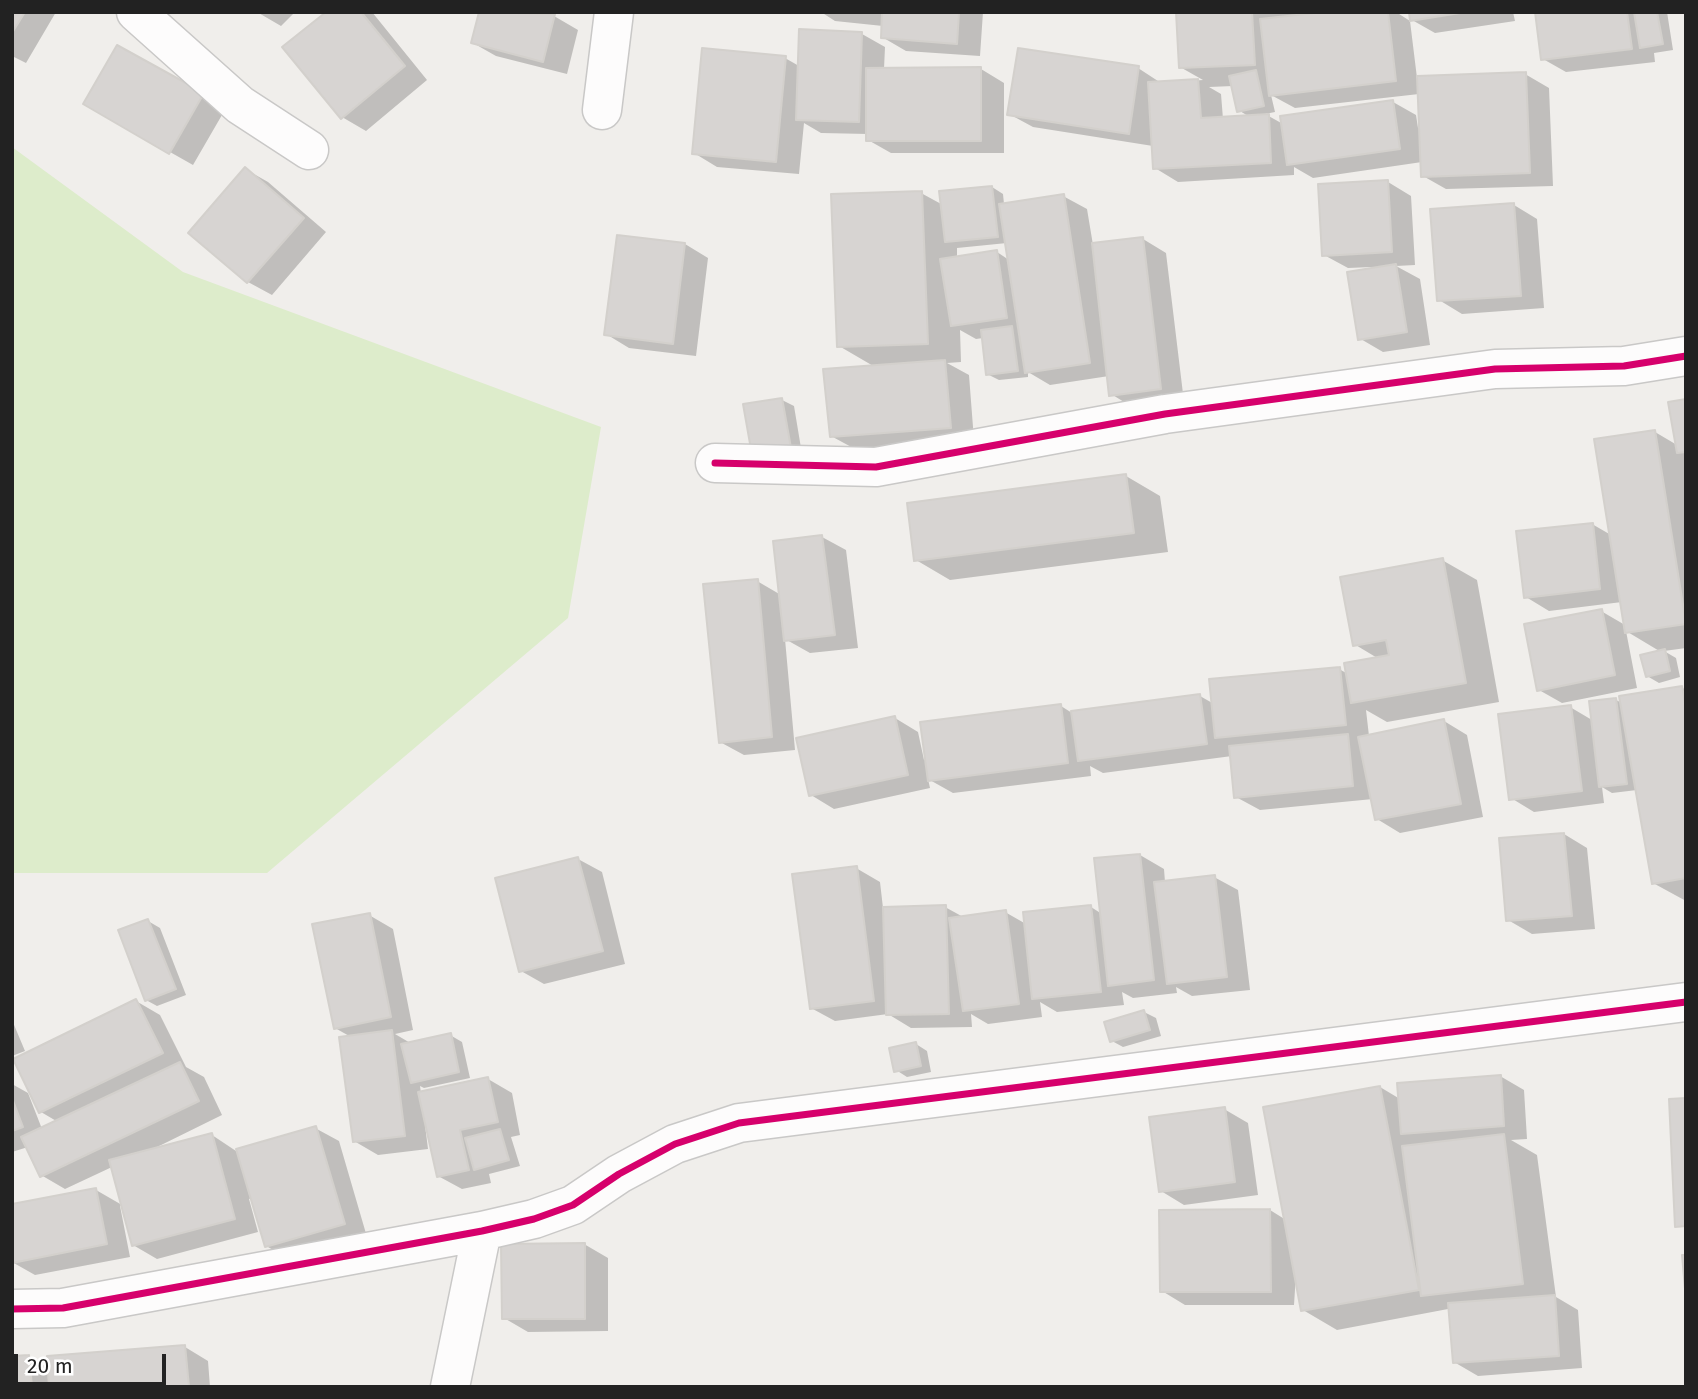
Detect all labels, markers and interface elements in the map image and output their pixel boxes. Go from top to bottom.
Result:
scale bar [18,1340,170,1384]
text: 20 m [27,1353,73,1379]

